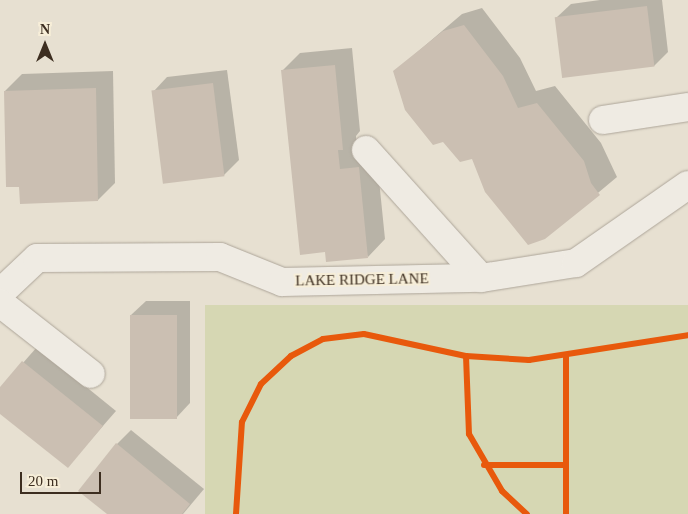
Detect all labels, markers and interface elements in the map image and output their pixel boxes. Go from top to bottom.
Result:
north arrow [20,20,70,70]
text: N [40,22,50,37]
street label: LAKE RIDGE LANE [295,270,429,290]
scale bar [22,462,104,494]
text: 20 m [28,473,58,489]

